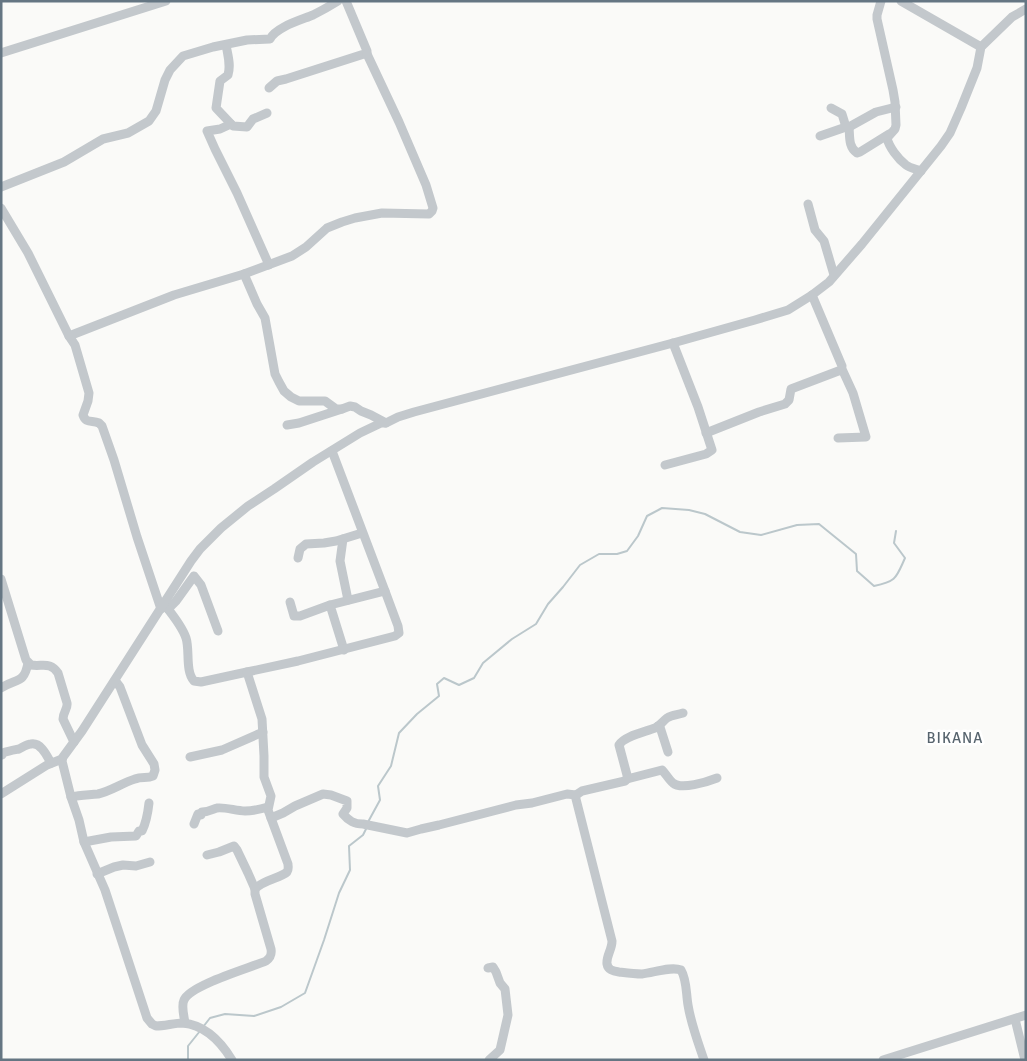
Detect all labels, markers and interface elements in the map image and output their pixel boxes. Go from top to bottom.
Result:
district label: BIKANA [927,729,983,747]

